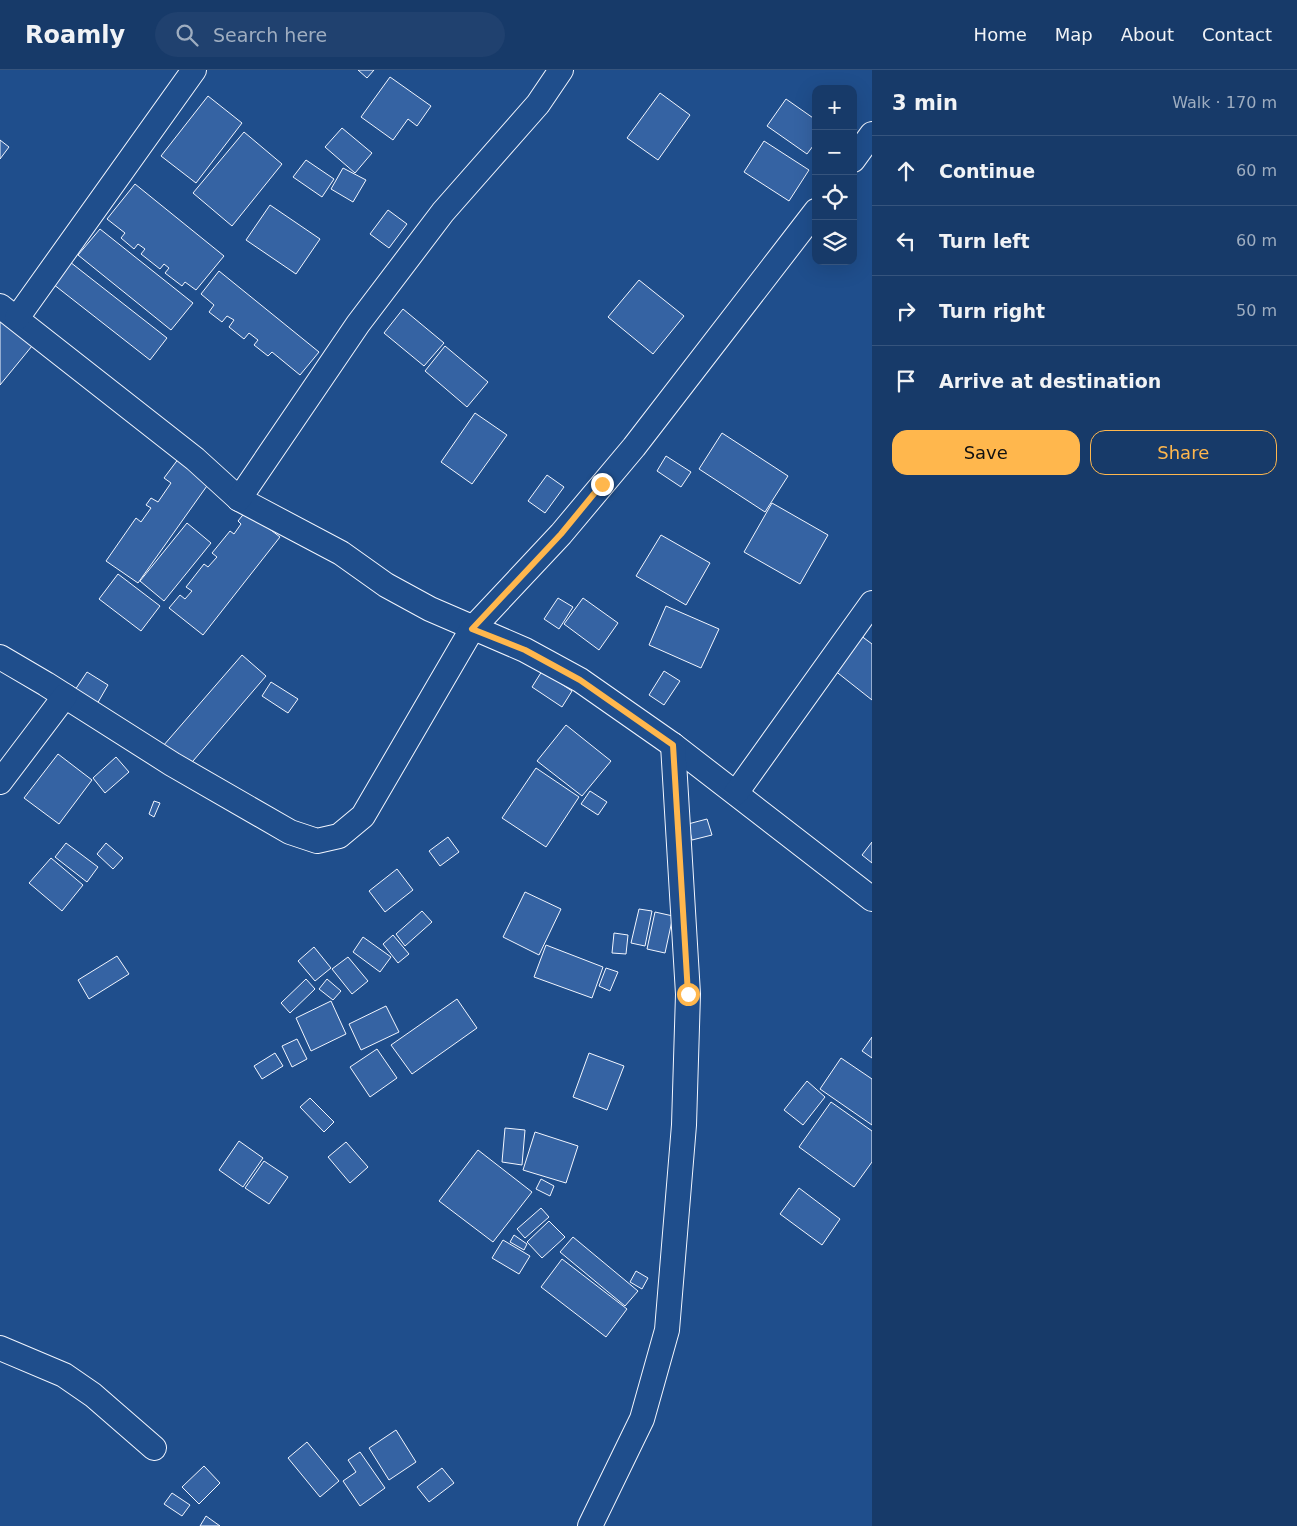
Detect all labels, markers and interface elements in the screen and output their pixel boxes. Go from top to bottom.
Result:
search box [155,12,505,57]
text: Roamly [25,21,125,49]
icon: search [173,21,201,49]
text: Search here [213,24,327,46]
text: Home [974,24,1027,45]
text: Map [1055,24,1093,45]
text: About [1121,24,1174,45]
text: Contact [1202,24,1272,45]
map controls [812,85,857,265]
button: + [812,85,857,130]
text: 3 min [892,91,958,115]
text: Walk · 170 m [1172,93,1277,112]
button: − [812,130,857,175]
icon: ahead [892,157,920,185]
text: Continue [939,160,1035,182]
text: 60 m [1236,161,1277,180]
button: locate [812,175,857,220]
button: layers [812,220,857,265]
icon: left [892,227,920,255]
text: Turn left [939,230,1030,252]
text: 60 m [1236,231,1277,250]
icon: right [892,297,920,325]
text: Turn right [939,300,1045,322]
text: 50 m [1236,301,1277,320]
icon: arrive [892,367,920,395]
text: Arrive at destination [939,370,1161,392]
button: Save [892,430,1080,475]
button: Share [1090,430,1277,475]
route end [591,473,614,496]
route start [677,983,700,1006]

